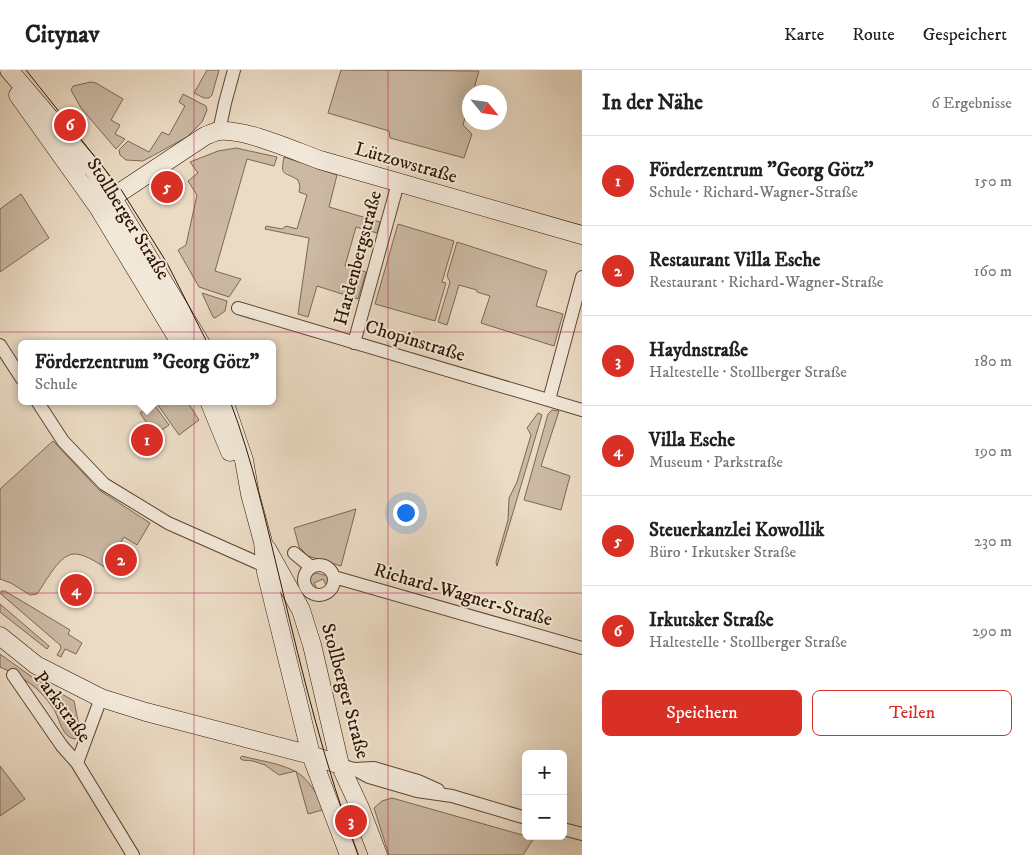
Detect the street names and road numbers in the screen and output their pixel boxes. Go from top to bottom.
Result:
street label: Lützowstraße [352,137,460,189]
street label: Stollberger Straße [81,154,175,284]
street label: Hardenbergstraße [329,188,387,328]
street label: Chopinstraße [362,315,468,367]
street label: Richard-Wagner-Straße [371,559,555,632]
street label: Stollberger Straße [316,621,374,761]
street label: Parkstraße [28,667,96,747]

